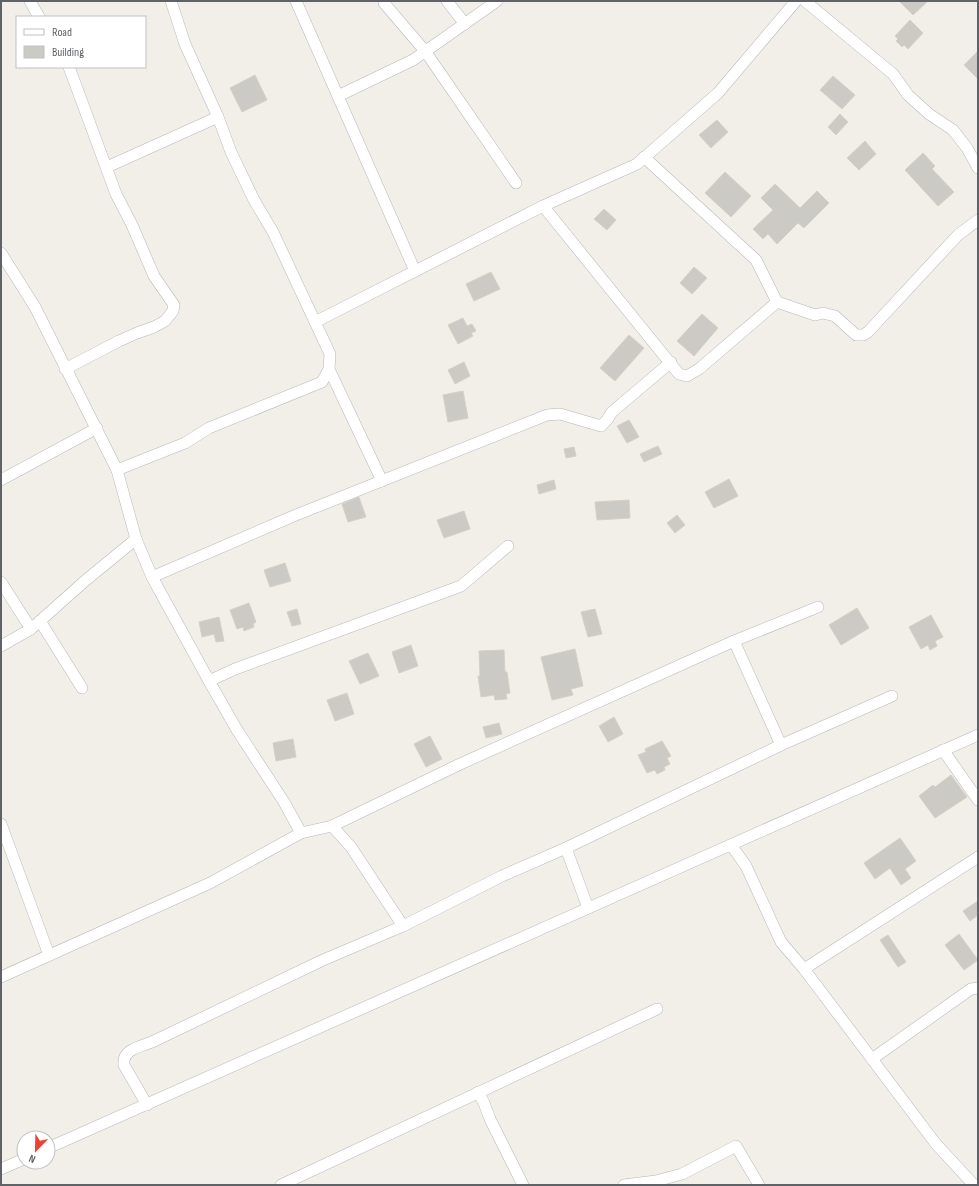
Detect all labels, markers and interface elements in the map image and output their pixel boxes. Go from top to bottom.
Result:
legend [16,16,146,68]
text: Road [52,25,72,40]
text: Building [52,45,84,60]
north arrow [16,1130,56,1170]
text: N [27,1152,38,1166]

